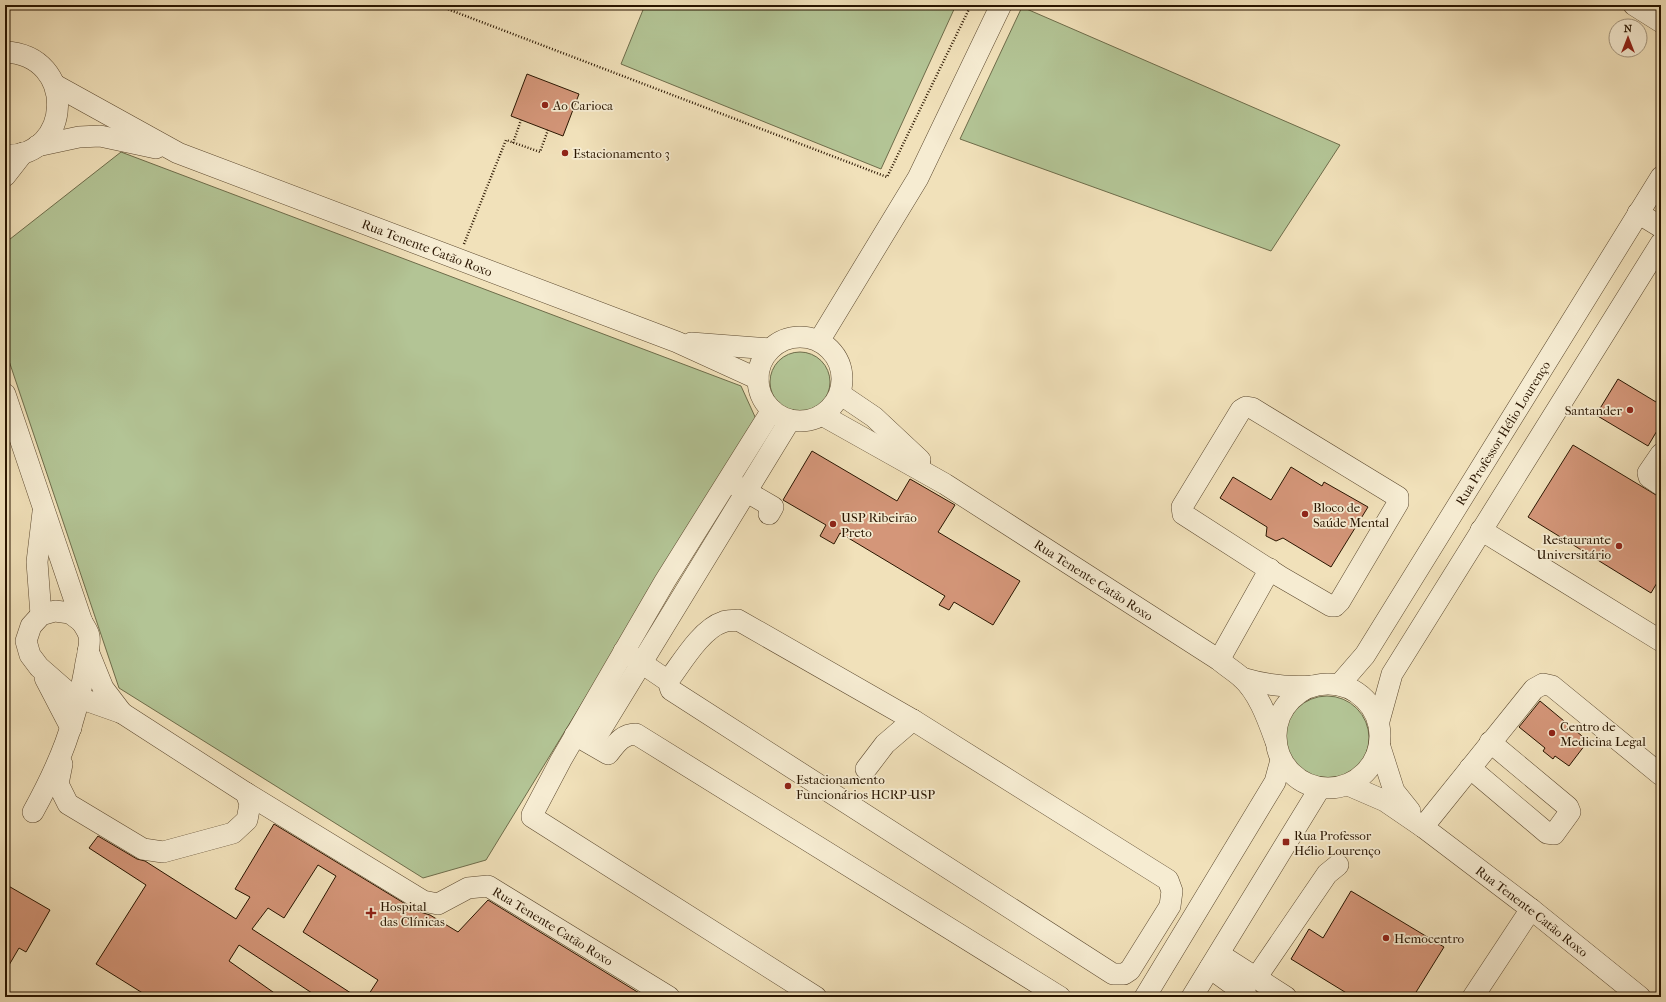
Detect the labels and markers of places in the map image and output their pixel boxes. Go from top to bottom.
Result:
place label: Ao Carioca [552,98,614,113]
marker: Ao Carioca [540,100,550,110]
place label: Estacionamento 3 [573,146,670,161]
marker: Estacionamento 3 [560,148,570,158]
place label: Santander [1565,403,1622,418]
marker: Santander [1625,405,1635,415]
place label: Bloco de Saúde Mental [1313,500,1390,530]
marker: Bloco de Saúde Mental [1300,509,1310,519]
place label: USP Ribeirão Preto [841,510,917,540]
marker: USP Ribeirão Preto [828,519,838,529]
place label: Restaurante Universitário [1536,532,1612,562]
marker: Restaurante Universitário [1614,541,1624,551]
place label: Centro de Medicina Legal [1560,719,1646,749]
marker: Centro de Medicina Legal [1547,728,1557,738]
place label: Estacionamento Funcionários HCRP-USP [796,772,935,802]
marker: Estacionamento Funcionários HCRP-USP [783,781,793,791]
place label: Rua Professor Hélio Lourenço [1294,828,1381,859]
marker: Rua Professor Hélio Lourenço [1281,837,1291,847]
place label: Hospital das Clínicas [380,899,445,929]
marker: Hospital das Clínicas [365,907,377,919]
place label: Hemocentro [1394,931,1465,946]
marker: Hemocentro [1381,933,1391,943]

